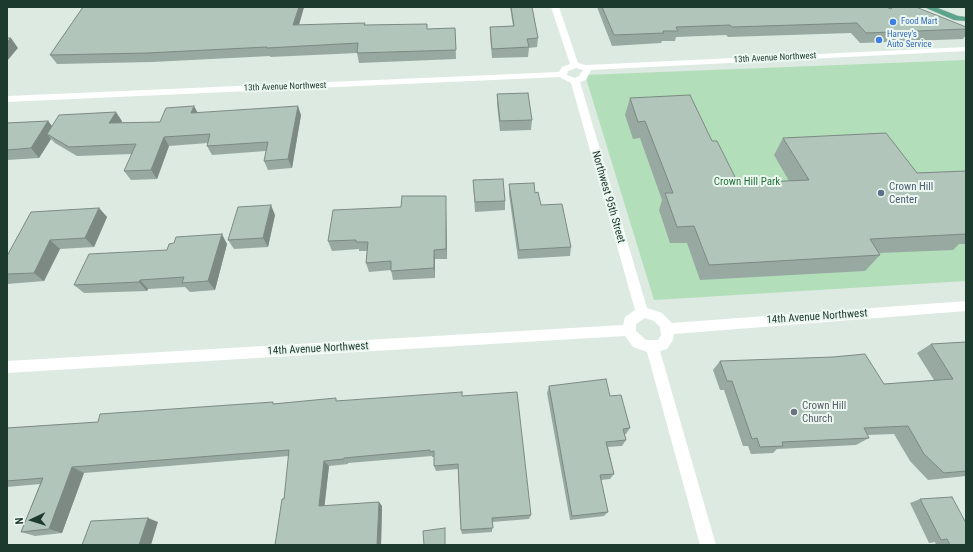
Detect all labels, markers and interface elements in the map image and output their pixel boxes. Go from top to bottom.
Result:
marker: Food Mart [888,17,898,27]
place label: Food Mart [901,17,938,27]
place label: Harvey's Auto Service [887,30,932,51]
marker: Harvey's Auto Service [874,35,884,45]
street label: 13th Avenue Northwest [733,50,817,66]
street label: 13th Avenue Northwest [243,80,327,94]
street label: Northwest 95th Street [589,149,627,245]
park label: Crown Hill Park [714,175,780,189]
place label: Crown Hill Center [889,180,933,206]
marker: Crown Hill Center [876,188,886,198]
street label: 14th Avenue Northwest [766,307,868,327]
street label: 14th Avenue Northwest [267,340,369,358]
place label: Crown Hill Church [802,399,846,425]
marker: Crown Hill Church [789,407,799,417]
north arrow [12,500,52,540]
text: N [13,517,26,525]

